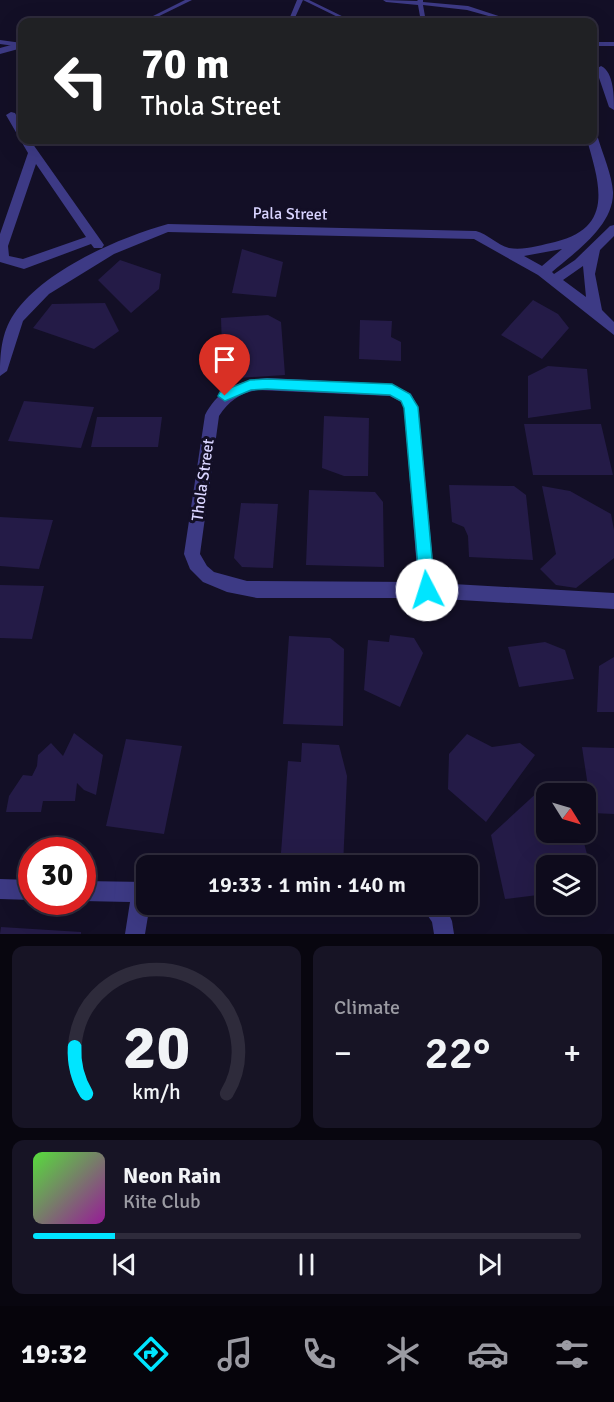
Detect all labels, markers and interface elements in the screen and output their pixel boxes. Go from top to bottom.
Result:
text: 70 m [141,39,230,90]
icon: left [42,42,120,120]
text: Thola Street [141,90,281,123]
street label: Pala Street [252,203,328,225]
pin [199,334,250,396]
icon: arrive [208,343,241,376]
street label: Thola Street [187,437,219,522]
position arrow [395,558,459,622]
north arrow [536,783,596,843]
map controls [536,783,596,915]
speed limit sign: 30 [18,837,96,915]
button: layers [536,855,596,915]
text: 19:33 · 1 min · 140 m [208,871,406,898]
text: Climate [334,995,400,1020]
text: 20 [123,1009,190,1086]
text: 22° [425,1026,490,1081]
text: − [334,1033,352,1074]
text: + [563,1033,581,1074]
text: km/h [132,1079,181,1105]
text: Neon Rain [123,1162,221,1189]
text: Kite Club [123,1189,201,1214]
icon: previous [108,1248,141,1281]
icon: pause [290,1248,323,1281]
icon: next [473,1248,506,1281]
icon: directions [130,1333,172,1375]
icon: music [214,1333,256,1375]
icon: phone [298,1333,340,1375]
icon: climate [382,1333,424,1375]
icon: car [467,1333,509,1375]
icon: filters [551,1333,593,1375]
text: 19:32 [21,1338,87,1371]

